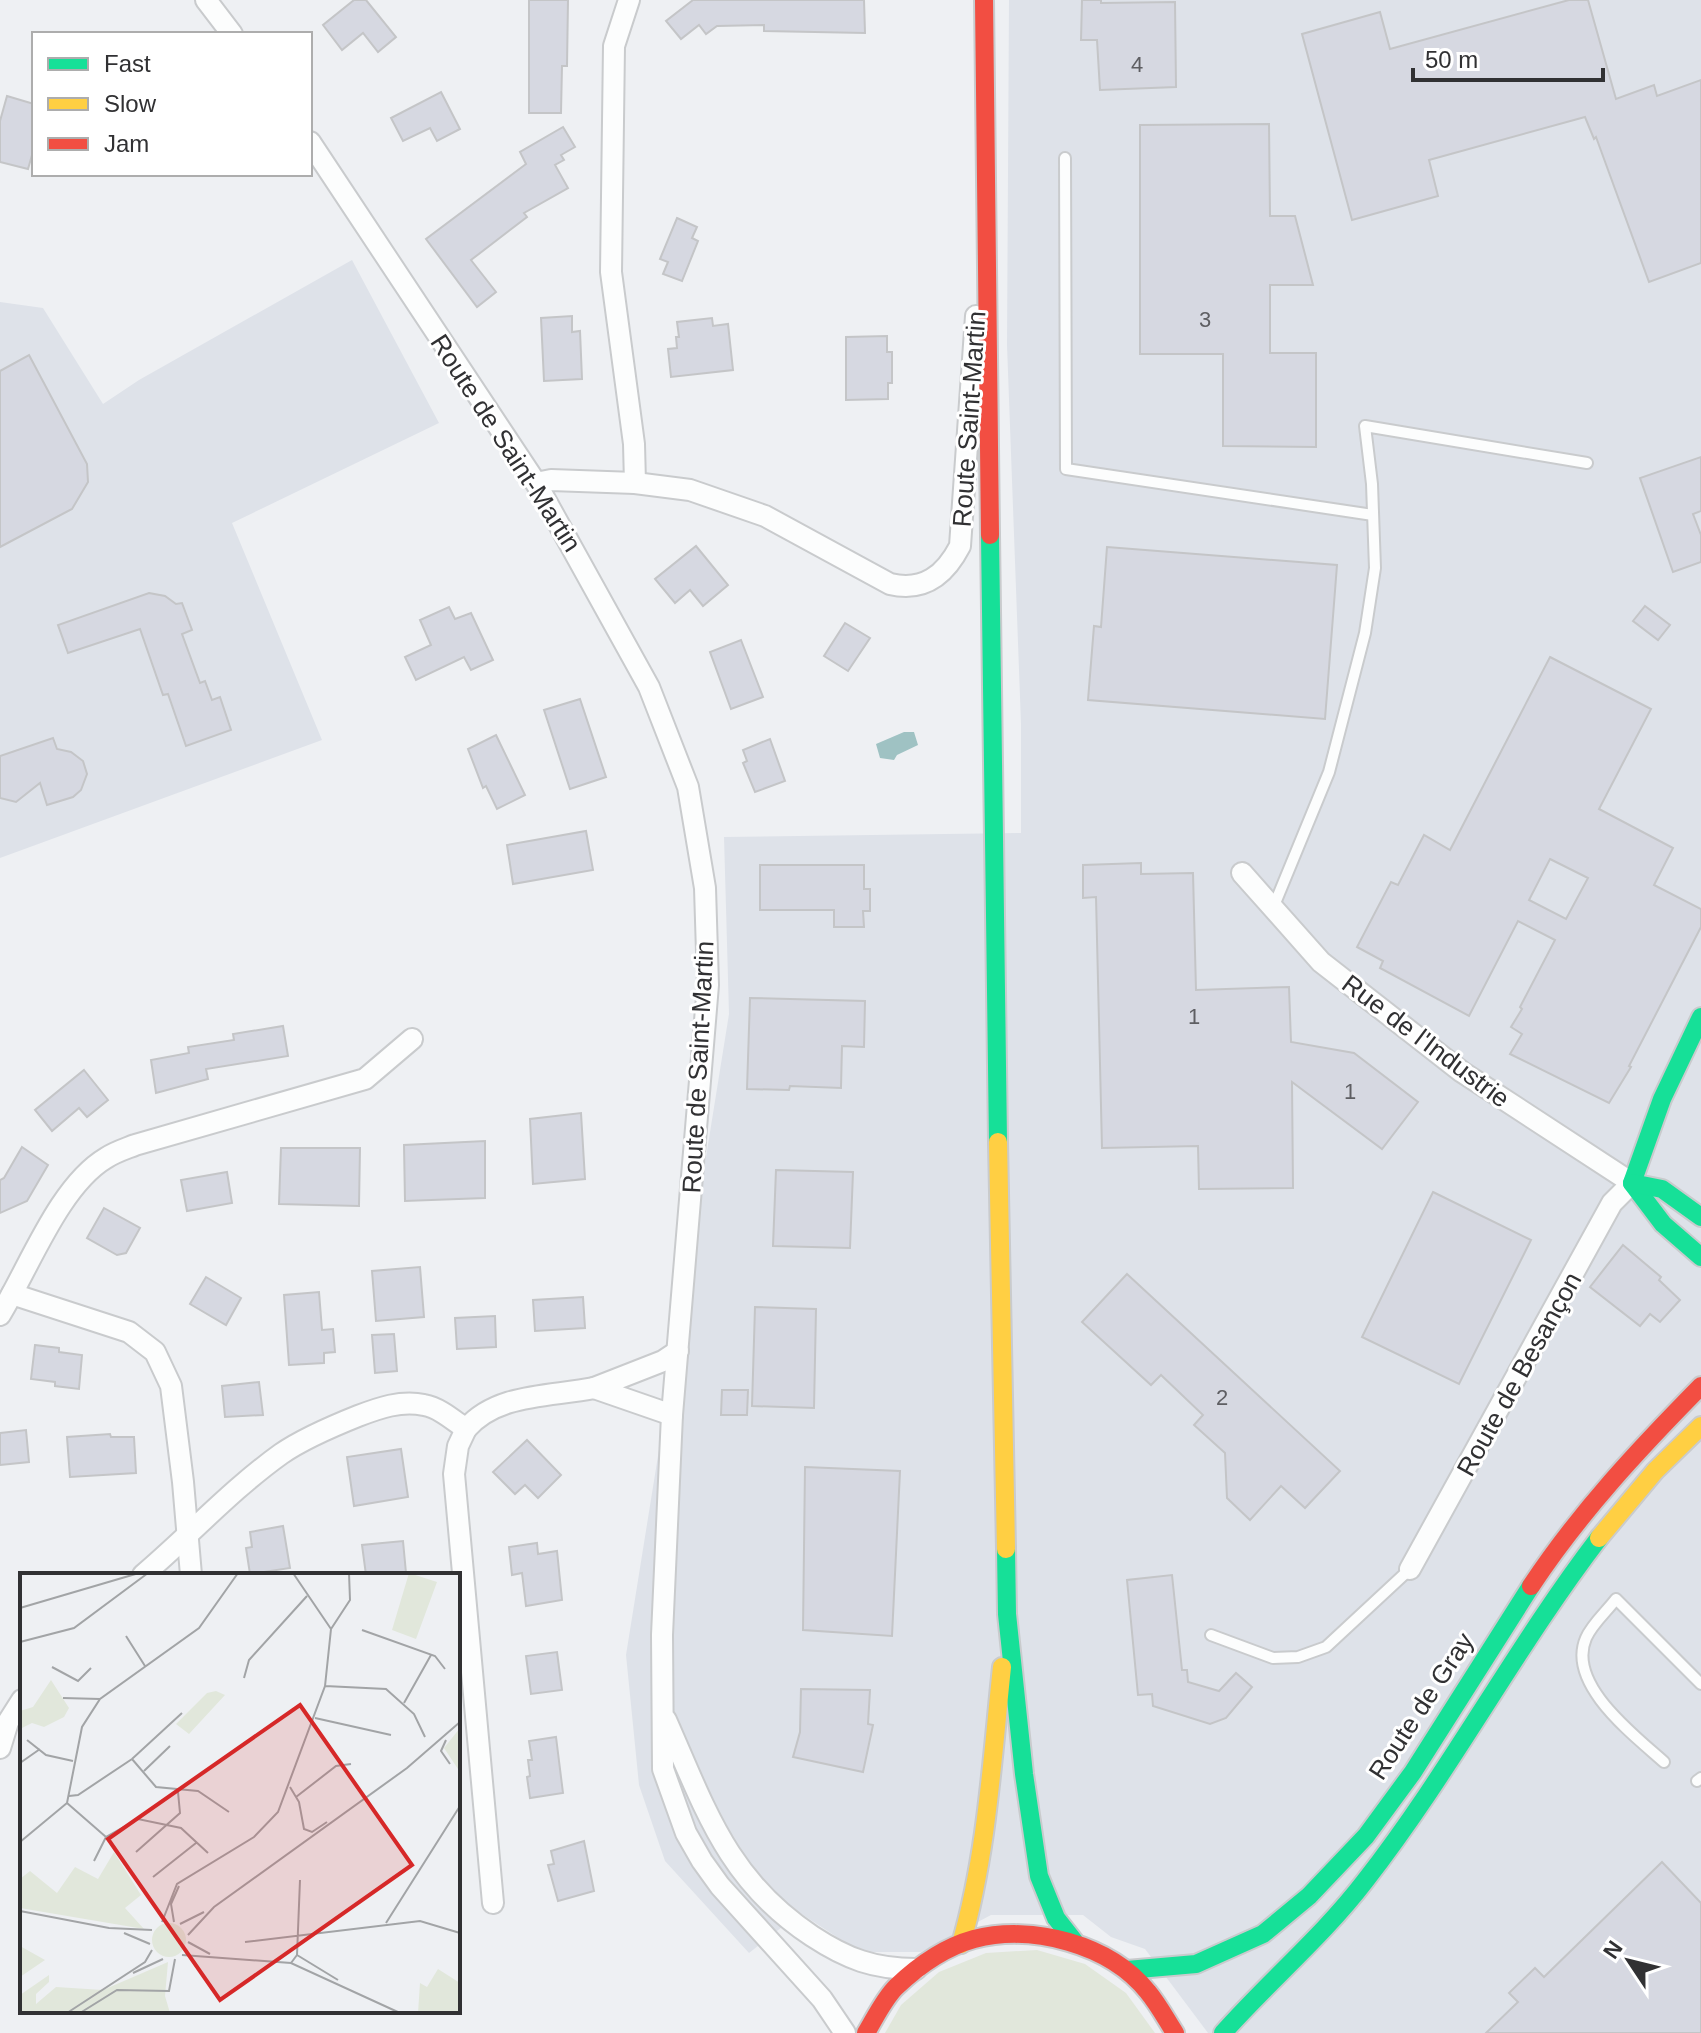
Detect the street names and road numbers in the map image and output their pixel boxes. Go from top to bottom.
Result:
street label: Route Saint-Martin [946,310,992,528]
street label: Route de Saint-Martin [425,329,587,557]
street label: Route de Saint-Martin [676,940,720,1194]
street label: Rue de l'Industrie [1336,968,1516,1114]
street label: Route de Besançon [1451,1267,1587,1481]
street label: Route de Gray [1362,1627,1480,1785]

